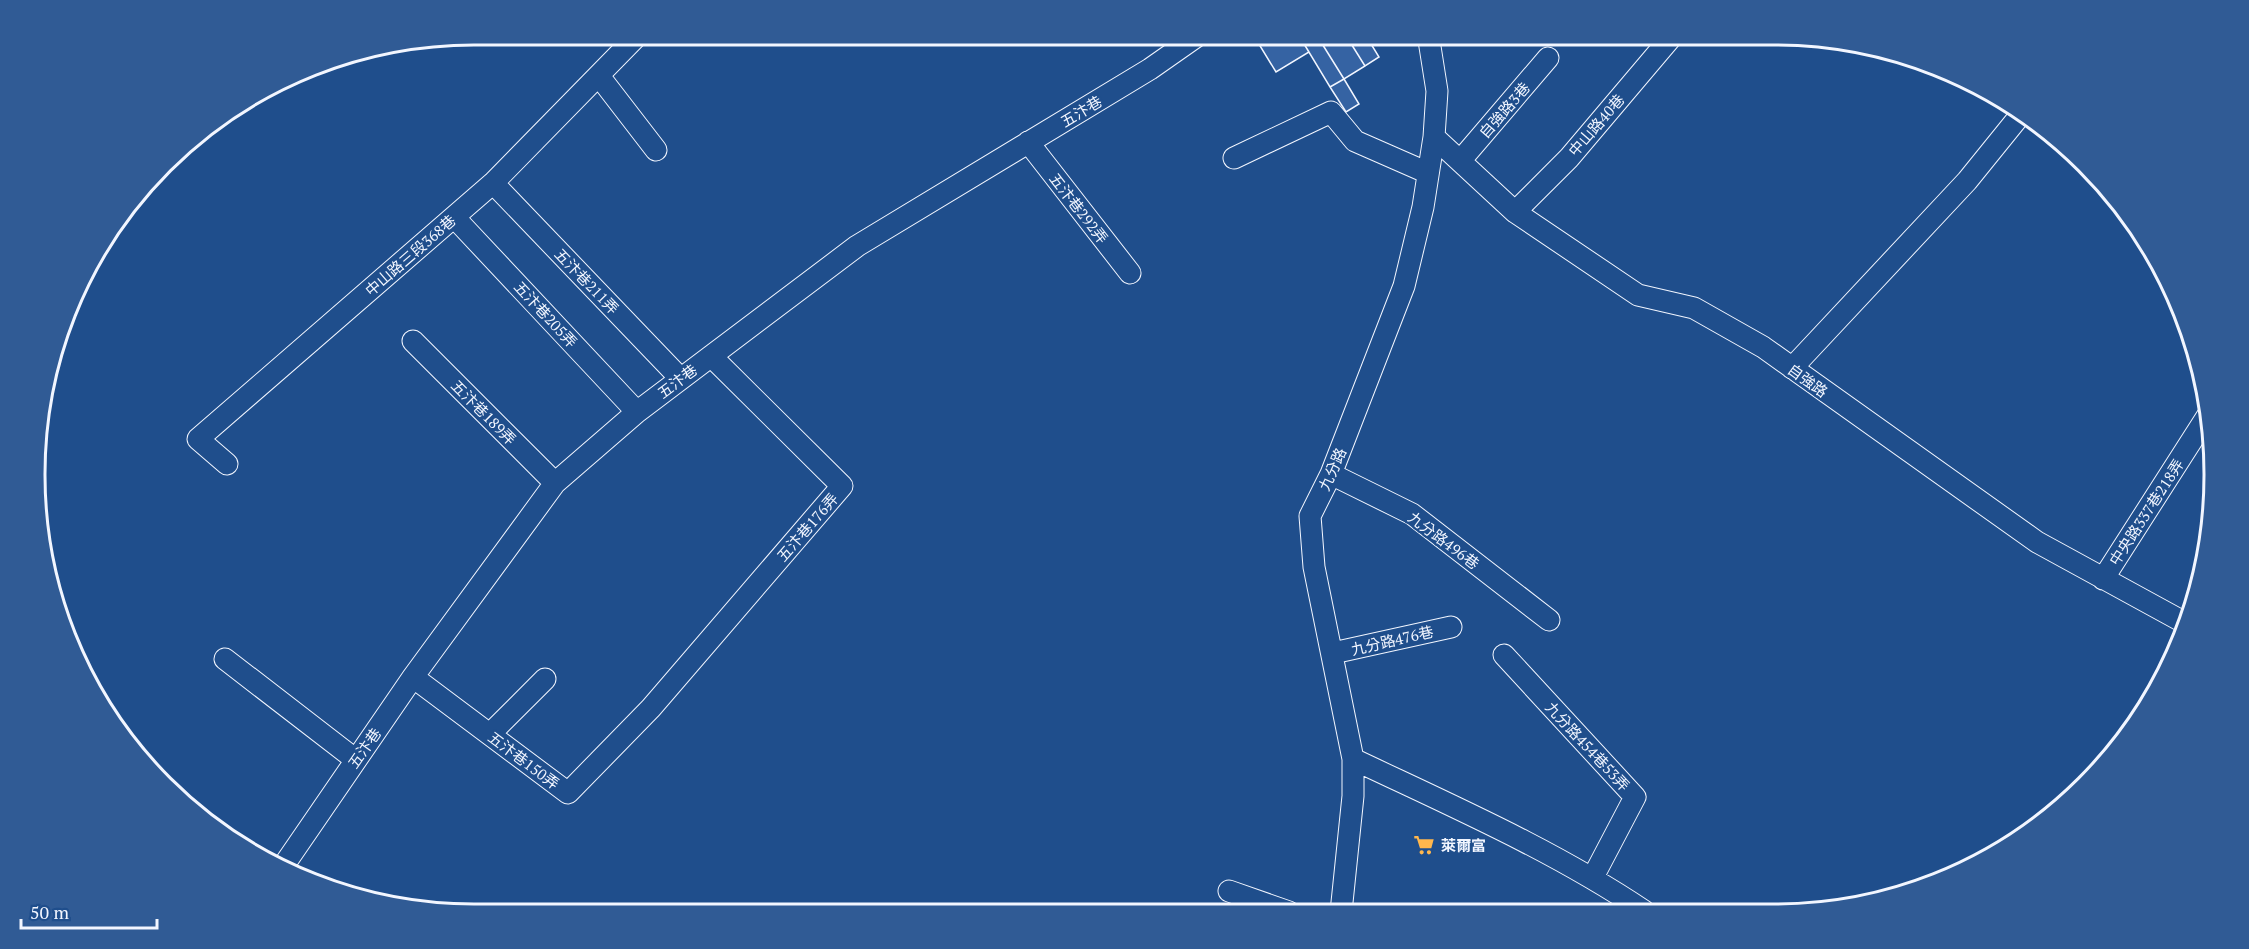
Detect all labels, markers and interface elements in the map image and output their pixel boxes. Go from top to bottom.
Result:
street label: 自強路3巷 [1474,78,1534,142]
street label: 中山路40巷 [1564,90,1628,160]
street label: 五汴巷 [1057,91,1105,131]
street label: 五汴巷292弄 [1045,169,1113,247]
street label: 中山路三段368巷 [360,210,460,300]
street label: 五汴巷211弄 [551,244,623,318]
street label: 五汴巷205弄 [510,276,582,352]
street label: 五汴巷 [653,359,701,403]
street label: 自強路 [1784,359,1832,401]
street label: 五汴巷189弄 [447,375,521,449]
street label: 九分路 [1314,444,1350,494]
street label: 中央路337巷218弄 [2104,455,2188,569]
street label: 五汴巷176弄 [772,489,842,565]
street label: 九分路496巷 [1404,507,1484,573]
street label: 九分路476巷 [1349,621,1435,659]
street label: 九分路454巷53弄 [1541,697,1635,795]
street label: 五汴巷 [343,724,385,772]
street label: 五汴巷150弄 [484,727,564,793]
supermarket icon: 萊爾富 [1412,833,1436,857]
place label: 萊爾富 [1441,835,1486,855]
scale bar [21,892,158,930]
text: 50 m [30,900,70,924]

